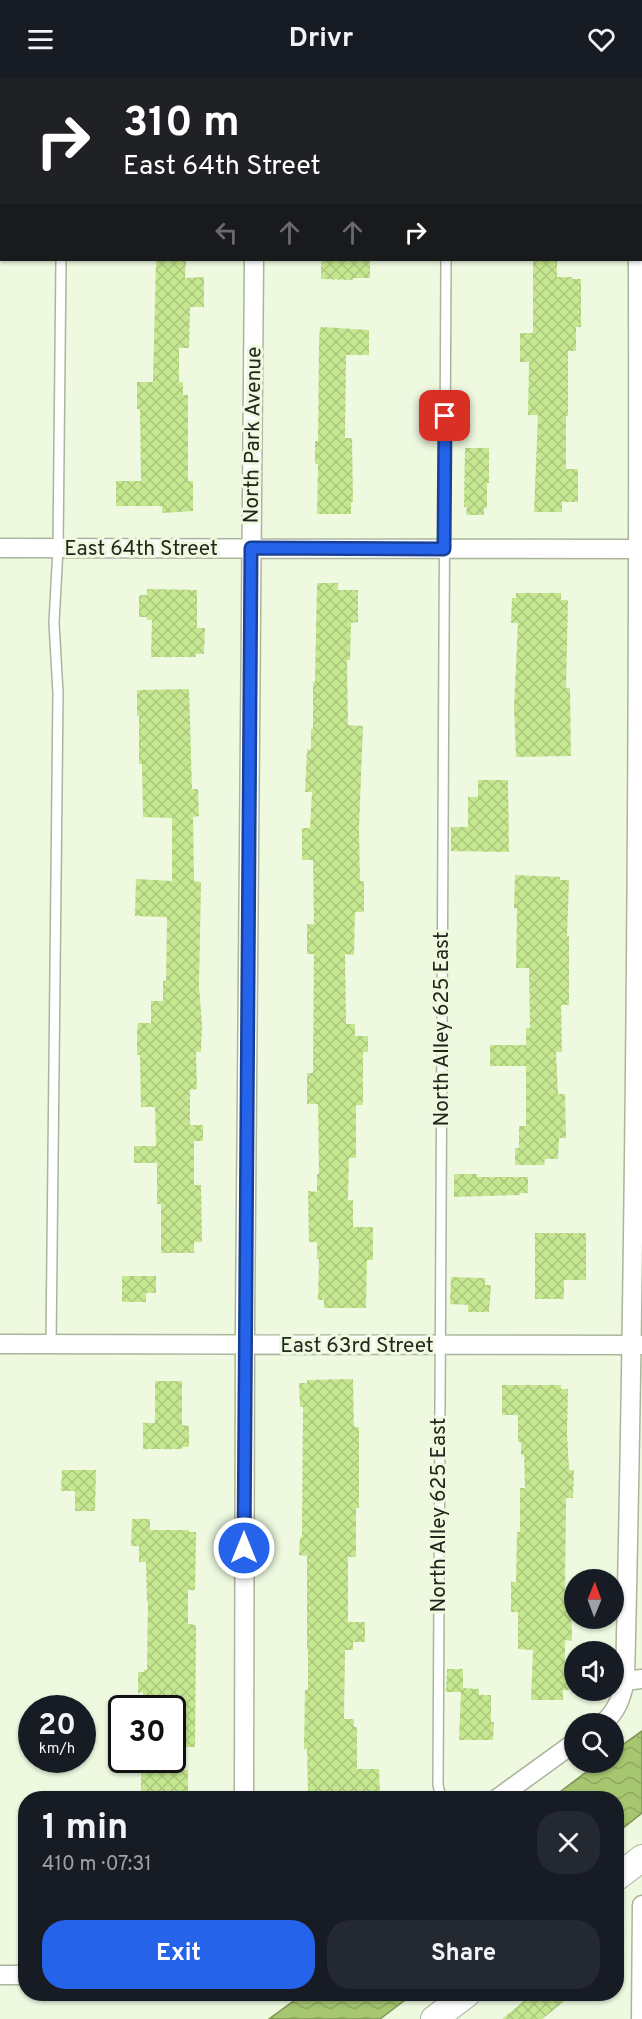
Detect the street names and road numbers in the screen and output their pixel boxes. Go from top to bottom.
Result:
street label: North Park Avenue [238,346,269,524]
street label: East 64th Street [64,536,218,563]
street label: North Alley 625 East [429,931,456,1127]
street label: East 63rd Street [280,1333,434,1360]
street label: North Alley 625 East [426,1417,453,1613]

